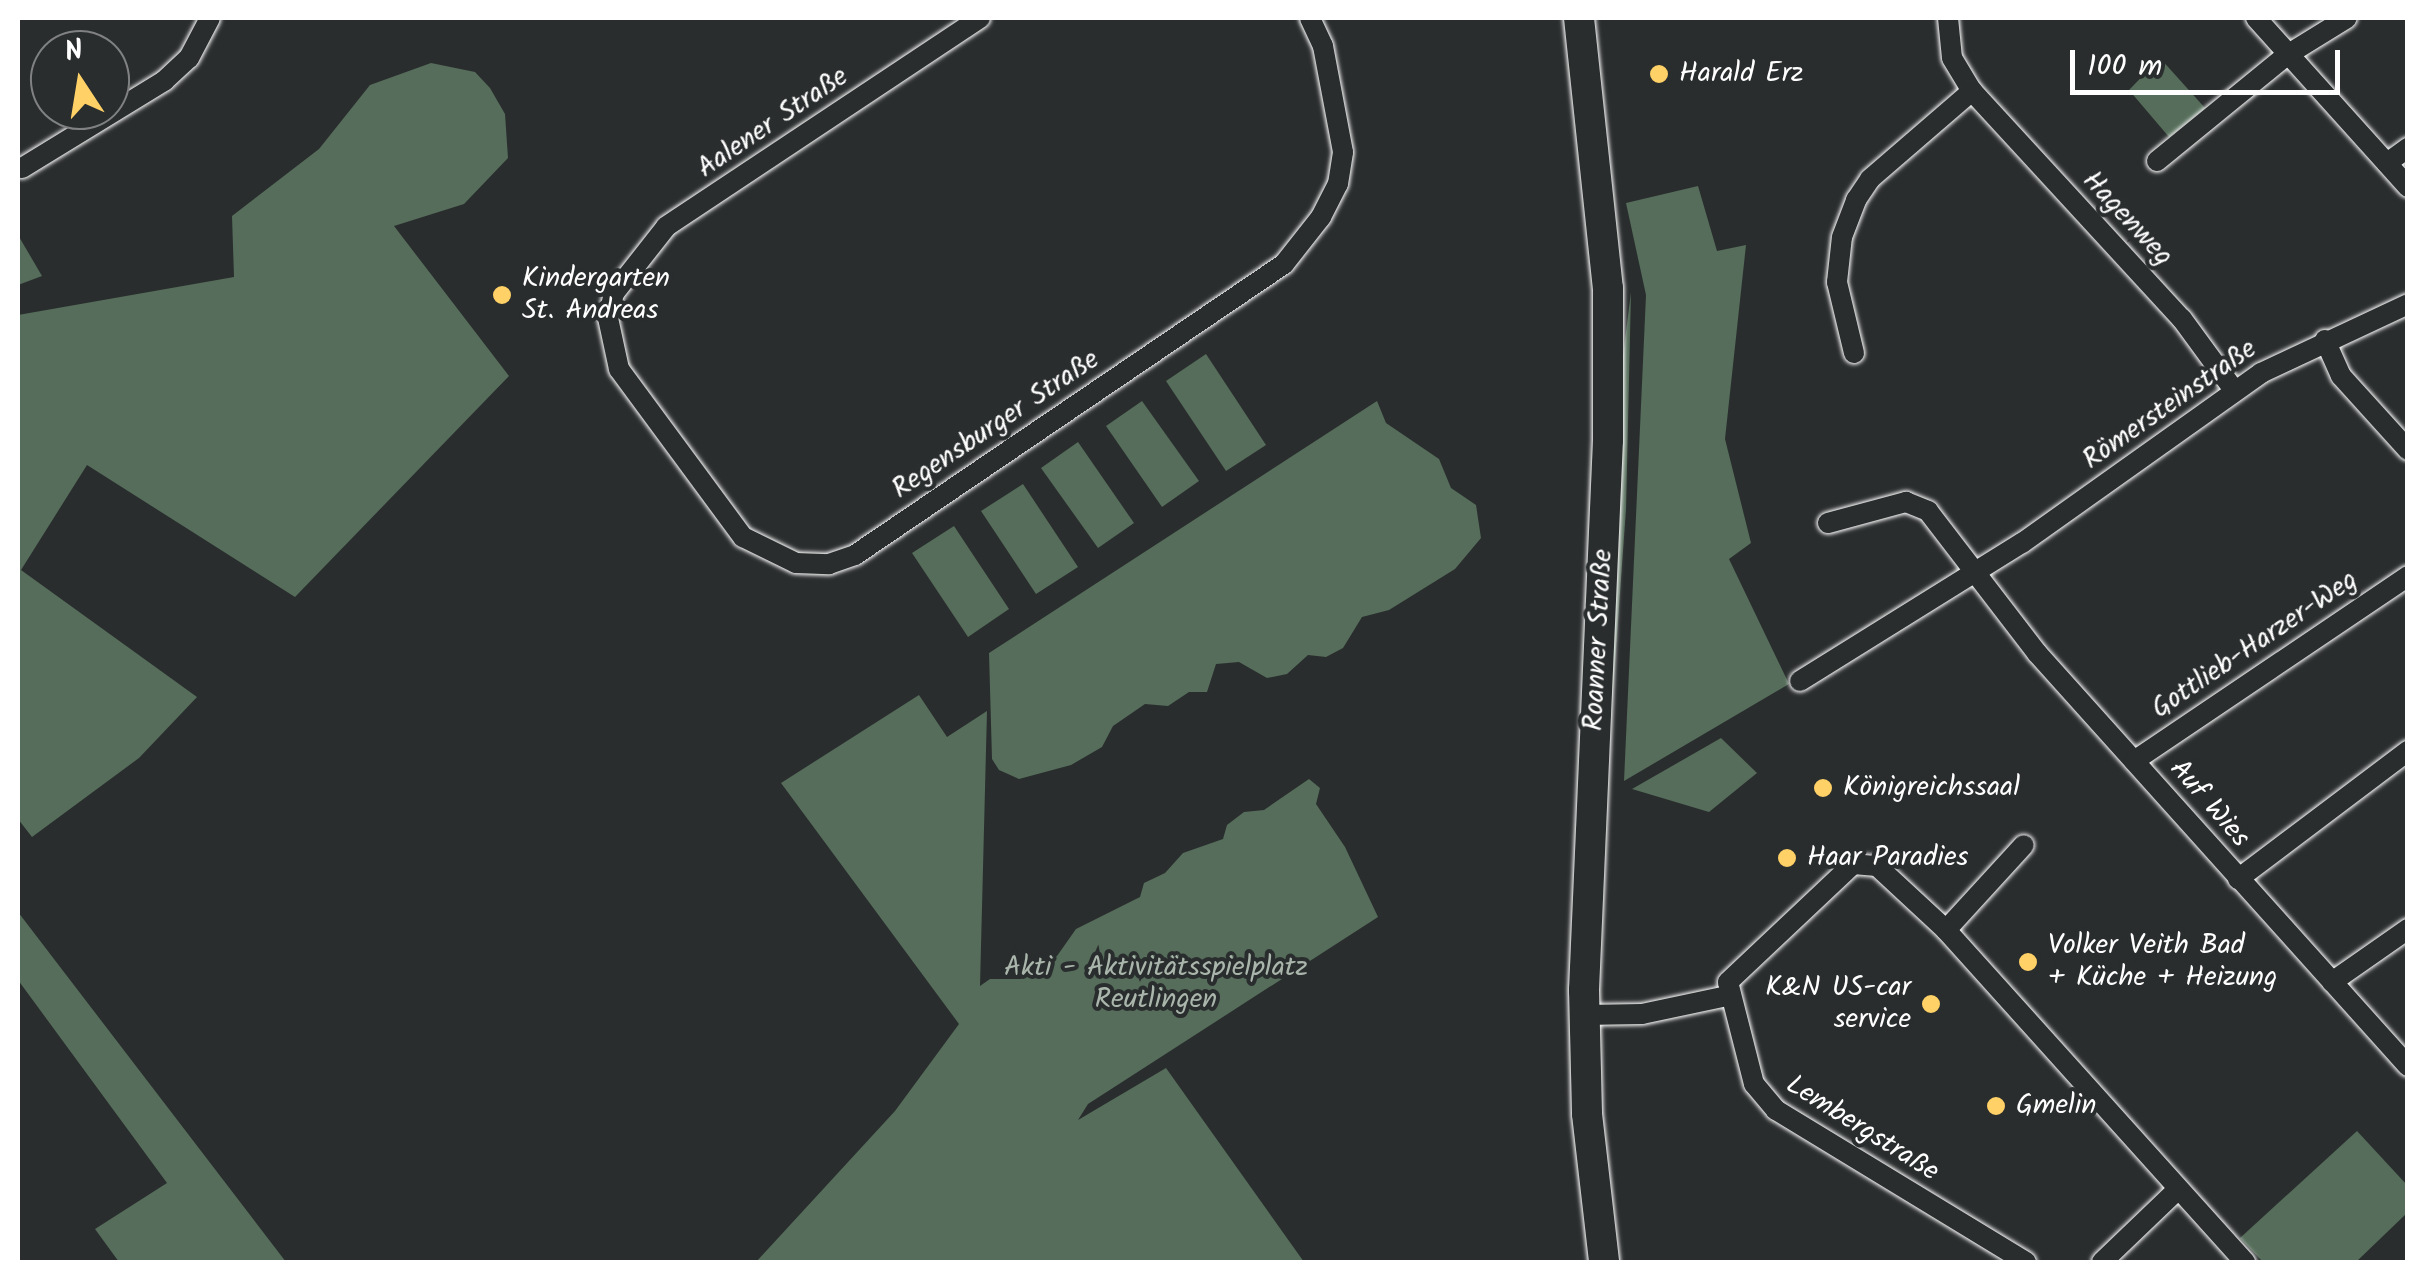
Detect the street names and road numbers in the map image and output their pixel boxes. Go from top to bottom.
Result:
street label: Aalener Straße [691,60,855,186]
street label: Hagenweg [2075,165,2179,273]
street label: Römersteinstraße [2077,333,2263,477]
street label: Regensburger Straße [886,343,1106,507]
street label: Roanner Straße [1577,548,1621,732]
street label: Gottlieb-Harzer-Weg [2146,564,2364,726]
street label: Auf Wies [2162,753,2256,855]
street label: Lembergstraße [1779,1069,1945,1189]

